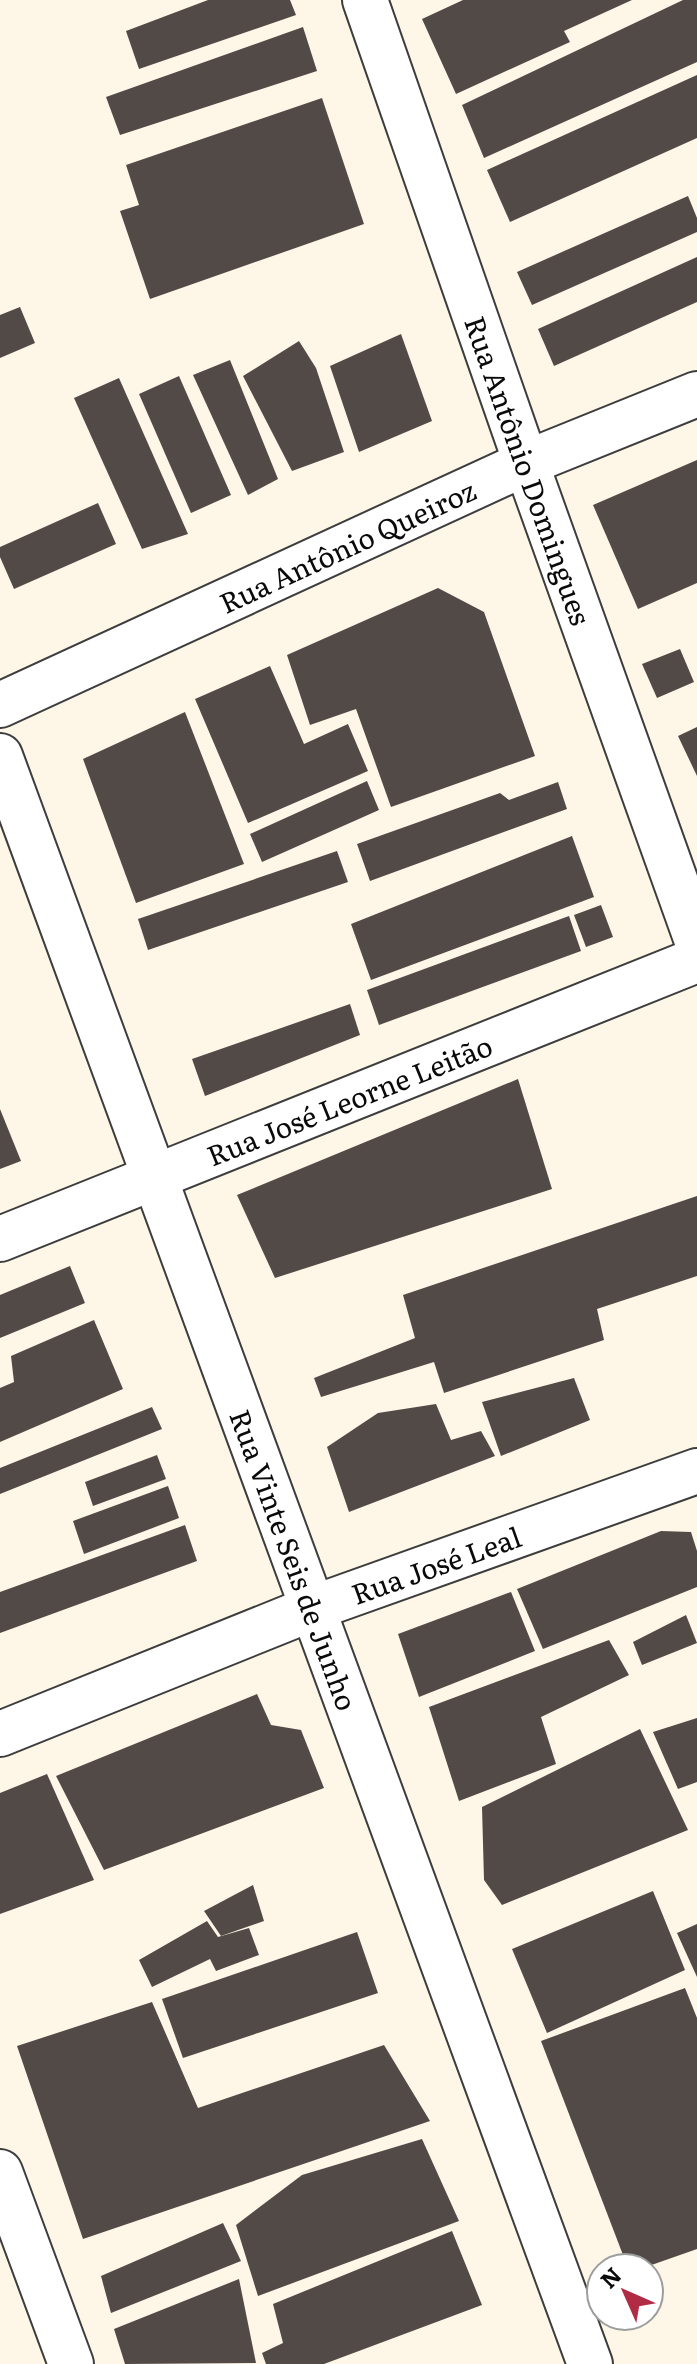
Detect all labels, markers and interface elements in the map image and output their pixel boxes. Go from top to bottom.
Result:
street label: Rua Antônio Domingues [455,310,603,631]
street label: Rua Antônio Queiroz [212,468,482,623]
street label: Rua José Leorne Leitão [200,1023,498,1175]
street label: Rua Vinte Seis de Junho [220,1403,369,1716]
street label: Rua José Leal [345,1514,527,1614]
north arrow [585,2252,665,2332]
text: N [592,2259,628,2295]

